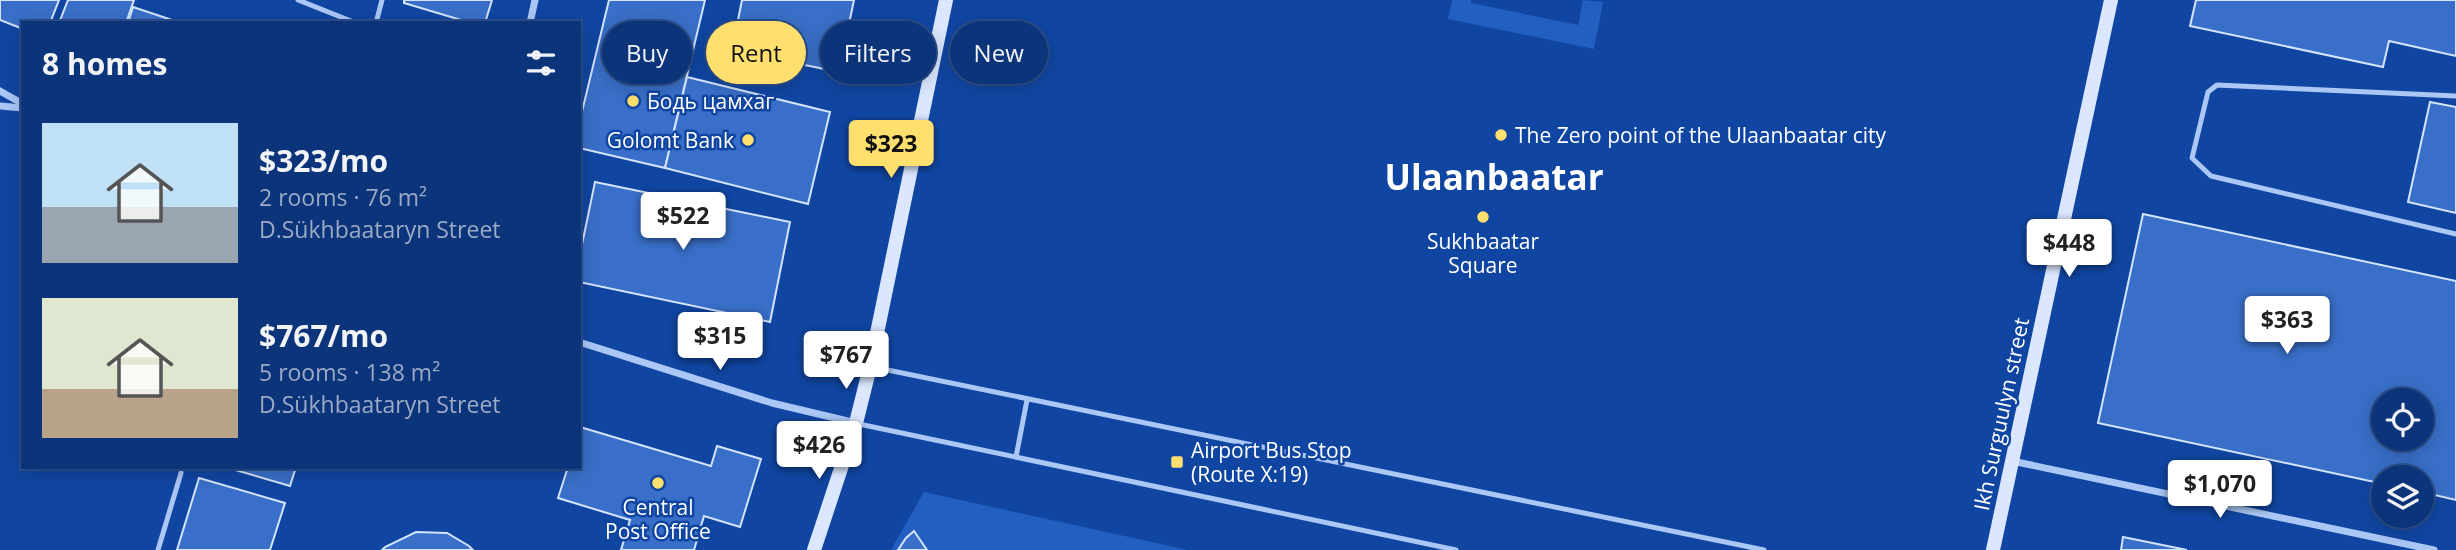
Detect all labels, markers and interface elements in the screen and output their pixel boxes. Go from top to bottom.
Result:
chip: Buy [602,21,692,84]
chip: Rent [706,21,806,84]
chip: Filters [820,21,936,84]
chip: New [950,21,1048,84]
text: 8 homes [42,43,167,84]
icon: filters [522,44,560,82]
place label: Бодь цамхаг [647,87,774,115]
marker: Бодь цамхаг [625,93,641,109]
pin: $323 [850,120,932,180]
place label: The Zero point of the Ulaanbaatar city [1515,121,1887,149]
place label: Golomt Bank [607,126,734,154]
text: $323 [865,127,917,159]
marker: The Zero point of the Ulaanbaatar city [1493,127,1509,143]
marker: Golomt Bank [740,132,756,148]
text: $323/mo [259,140,388,181]
icon: home [98,151,182,235]
district label: Ulaanbaatar [1384,153,1604,200]
text: 2 rooms · 76 m² [259,181,427,213]
pin: $522 [642,192,724,252]
text: $522 [657,199,709,231]
marker: Sukhbaatar Square [1475,209,1491,225]
text: D.Sükhbaataryn Street [259,213,501,245]
pin: $448 [2028,219,2110,279]
text: $448 [2043,226,2095,258]
place label: Sukhbaatar Square [1427,227,1540,279]
pin: $363 [2246,296,2328,356]
text: $363 [2261,303,2313,335]
pin: $315 [679,312,761,372]
text: $767/mo [259,315,388,356]
street label: Ikh Surguulyn street [1967,315,2035,513]
text: $315 [694,319,746,351]
icon: home [98,326,182,410]
pin: $767 [805,332,887,391]
text: $767 [820,338,872,370]
text: 5 rooms · 138 m² [259,356,440,388]
text: D.Sükhbaataryn Street [259,388,501,420]
map controls [2371,388,2434,528]
button: locate [2371,388,2434,451]
pin: $426 [778,421,860,481]
text: $426 [793,428,845,460]
place label: Airport Bus Stop (Route X:19) [1191,436,1352,488]
marker: Airport Bus Stop (Route X:19) [1169,454,1185,470]
pin: $1,070 [2163,461,2277,520]
button: layers [2371,465,2434,528]
text: $1,070 [2184,467,2256,499]
marker: Central Post Office [650,475,666,491]
place label: Central Post Office [605,493,711,545]

